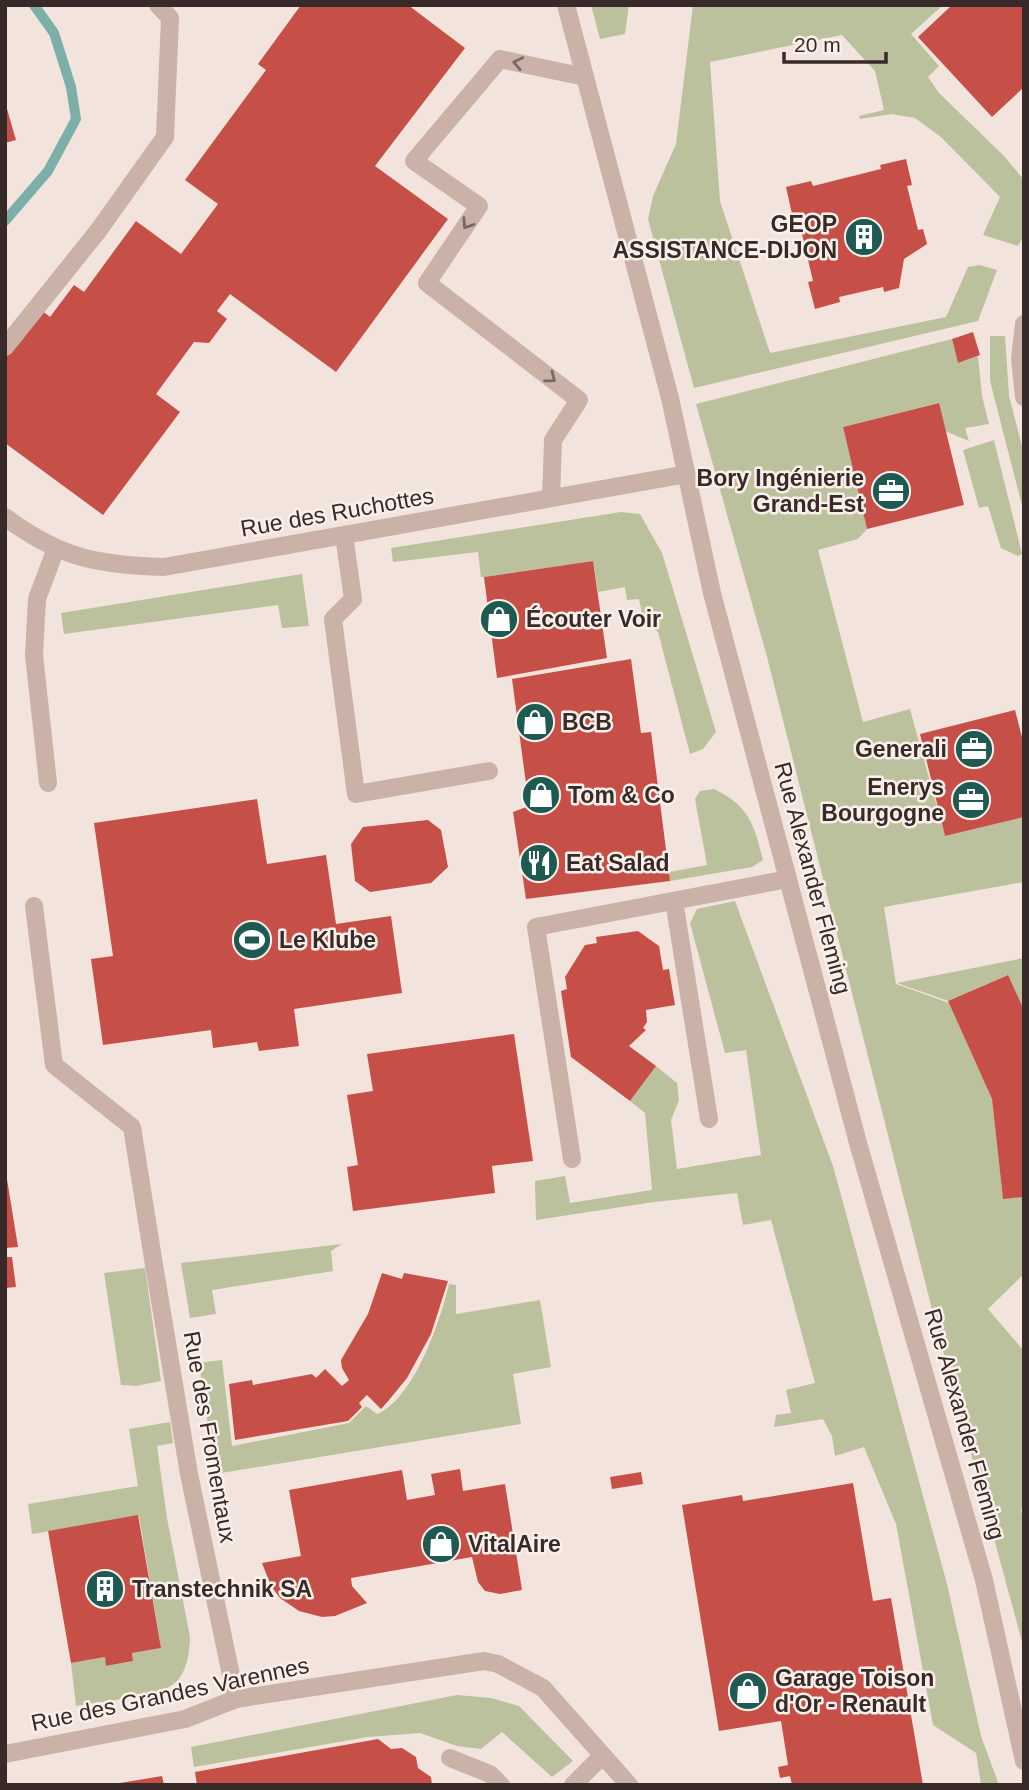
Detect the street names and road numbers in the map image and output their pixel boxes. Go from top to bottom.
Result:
street label: Rue des Ruchottes [238,482,436,542]
street label: Rue Alexander Fleming [770,759,856,997]
street label: Rue Alexander Fleming [920,1306,1010,1542]
street label: Rue des Fromentaux [179,1329,242,1545]
street label: Rue des Grandes Varennes [29,1652,311,1736]

